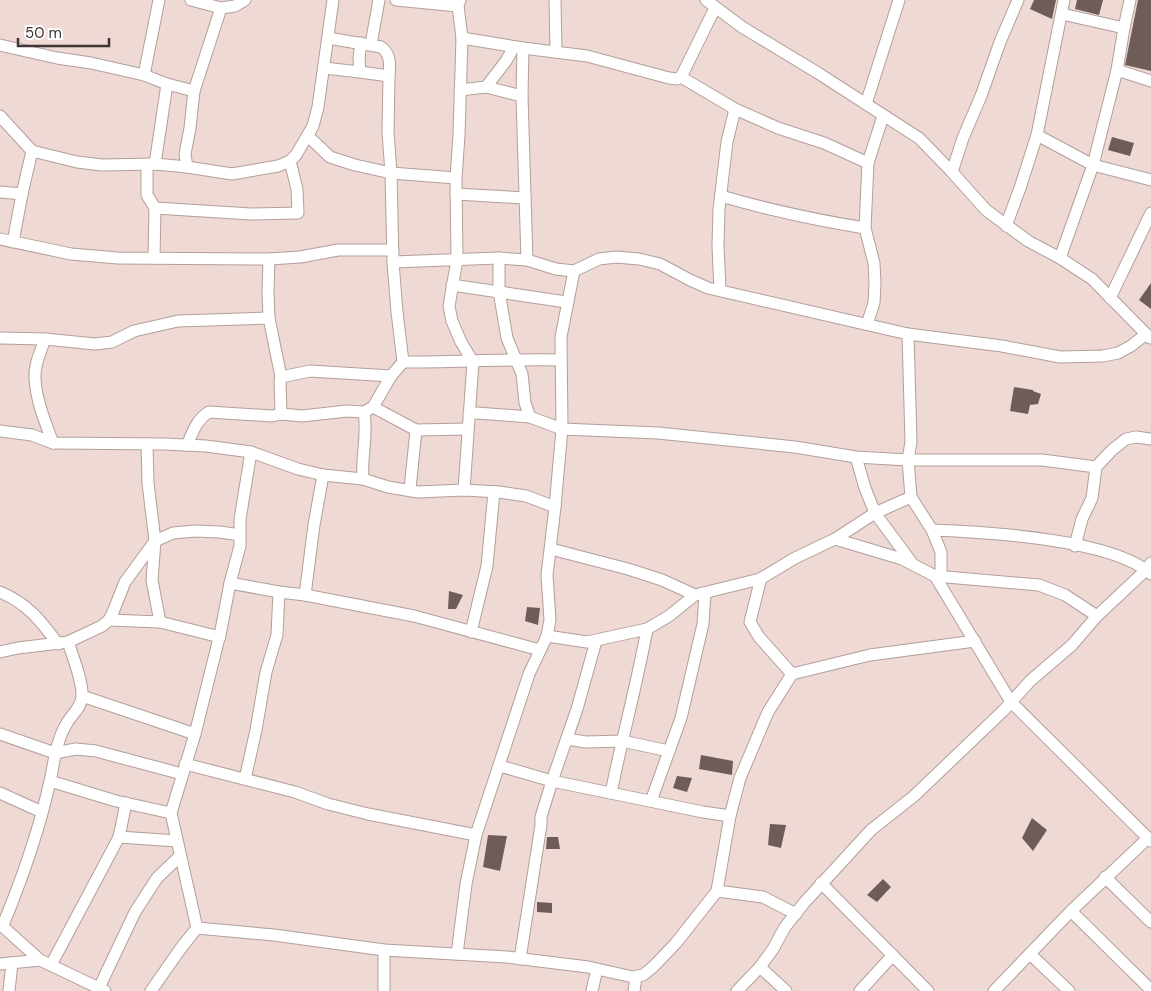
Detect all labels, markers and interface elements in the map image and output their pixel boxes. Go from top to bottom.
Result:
scale bar [18,15,109,47]
text: 50 m [25,23,62,43]

